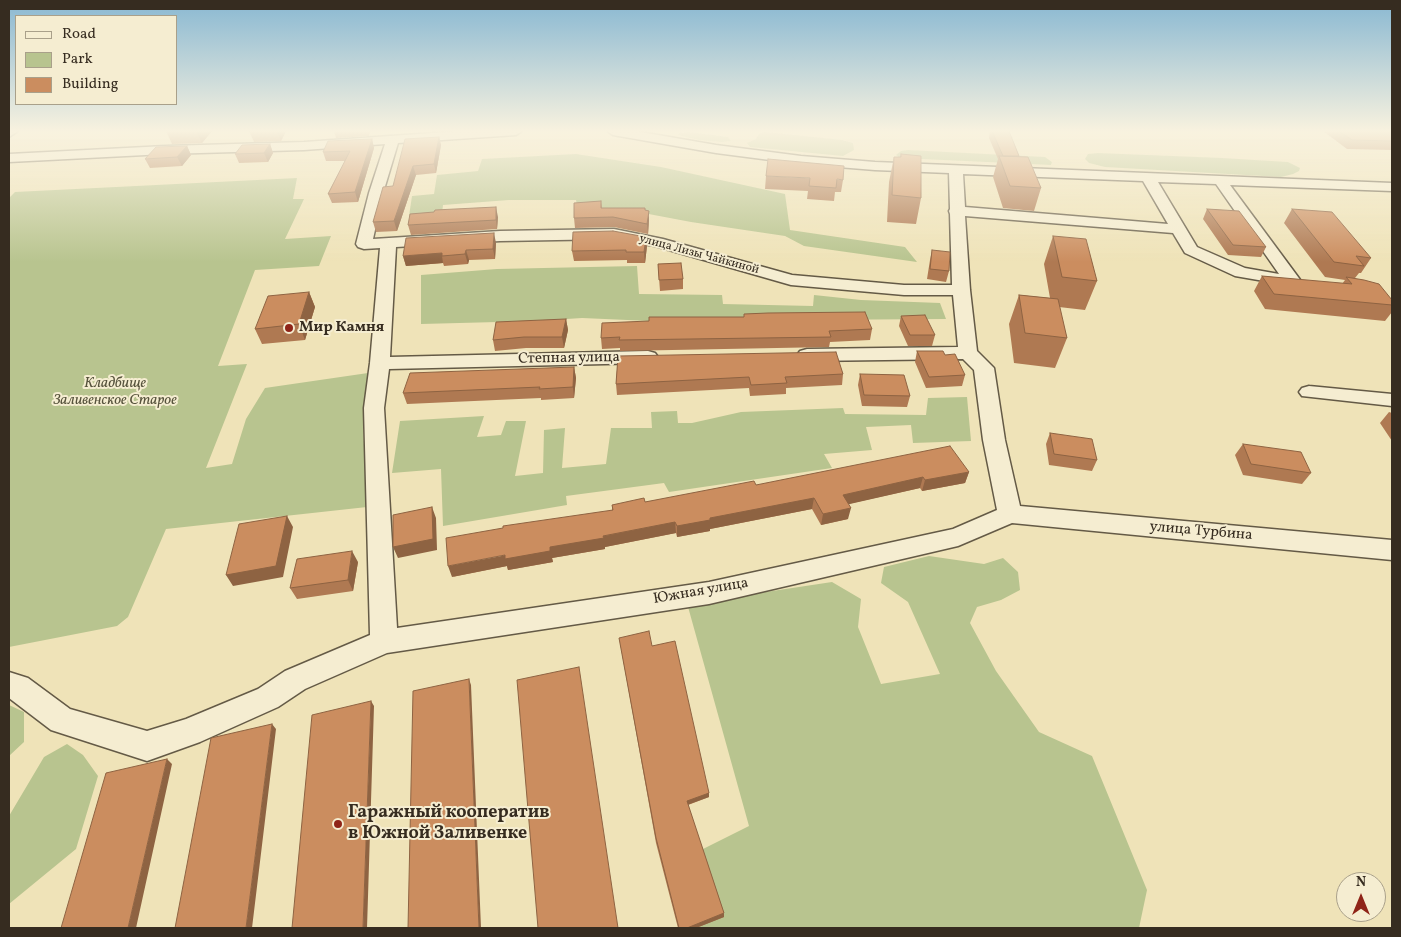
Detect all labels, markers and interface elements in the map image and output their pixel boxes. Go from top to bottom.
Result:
legend [15,15,178,105]
text: Road [62,24,96,45]
text: Park [62,49,93,70]
text: Building [62,74,118,95]
street label: улица Лизы Чайкиной [637,232,761,278]
place label: Мир Камня [299,319,384,337]
marker: Мир Камня [283,322,295,334]
street label: Степная улица [518,349,620,369]
park label: Кладбище Заливенское Старое [53,375,177,410]
street label: улица Турбина [1149,519,1253,545]
street label: Южная улица [652,575,750,609]
place label: Гаражный кооператив в Южной Заливенке [348,803,550,846]
marker: Гаражный кооператив в Южной Заливенке [332,818,344,830]
north arrow [1336,872,1386,922]
text: N [1356,873,1366,892]

